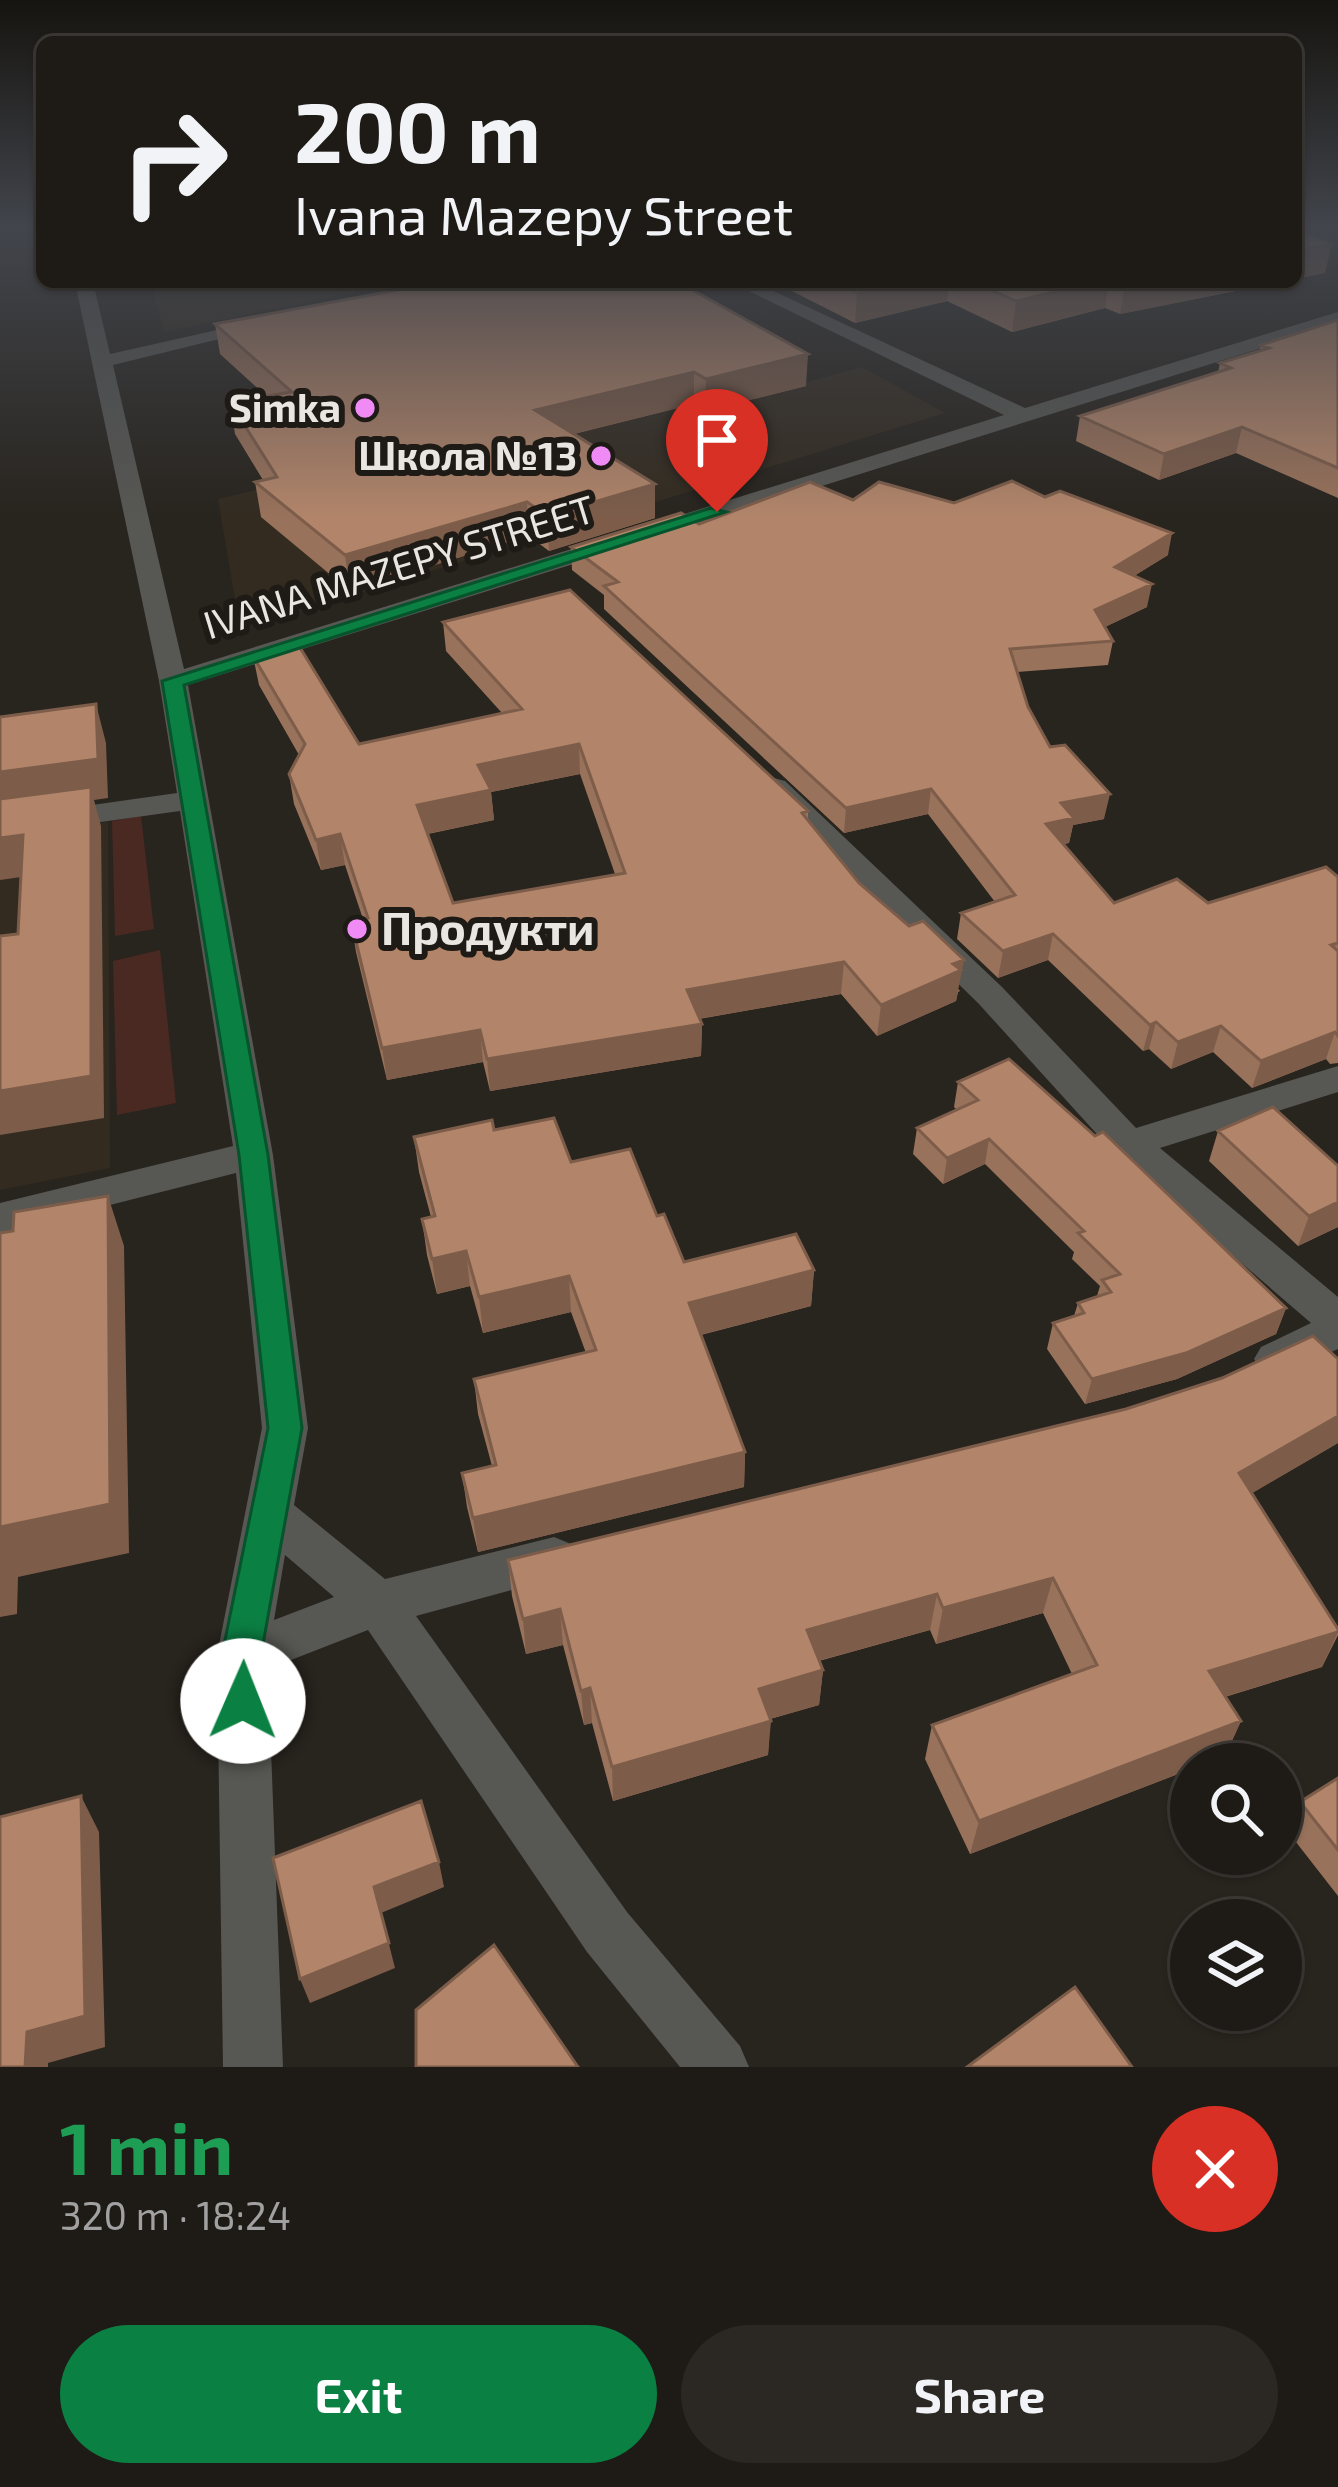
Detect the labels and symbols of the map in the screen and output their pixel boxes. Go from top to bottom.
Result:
place label: Simka [229,383,341,430]
pin [666,389,768,512]
marker: Simka [352,395,378,421]
place label: Школа №13 [358,431,577,478]
marker: Школа №13 [588,443,614,469]
street label: IVANA MAZEPY STREET [197,484,600,647]
place label: Продукти [381,900,595,955]
marker: Продукти [344,916,370,942]
position arrow [180,1638,306,1764]

